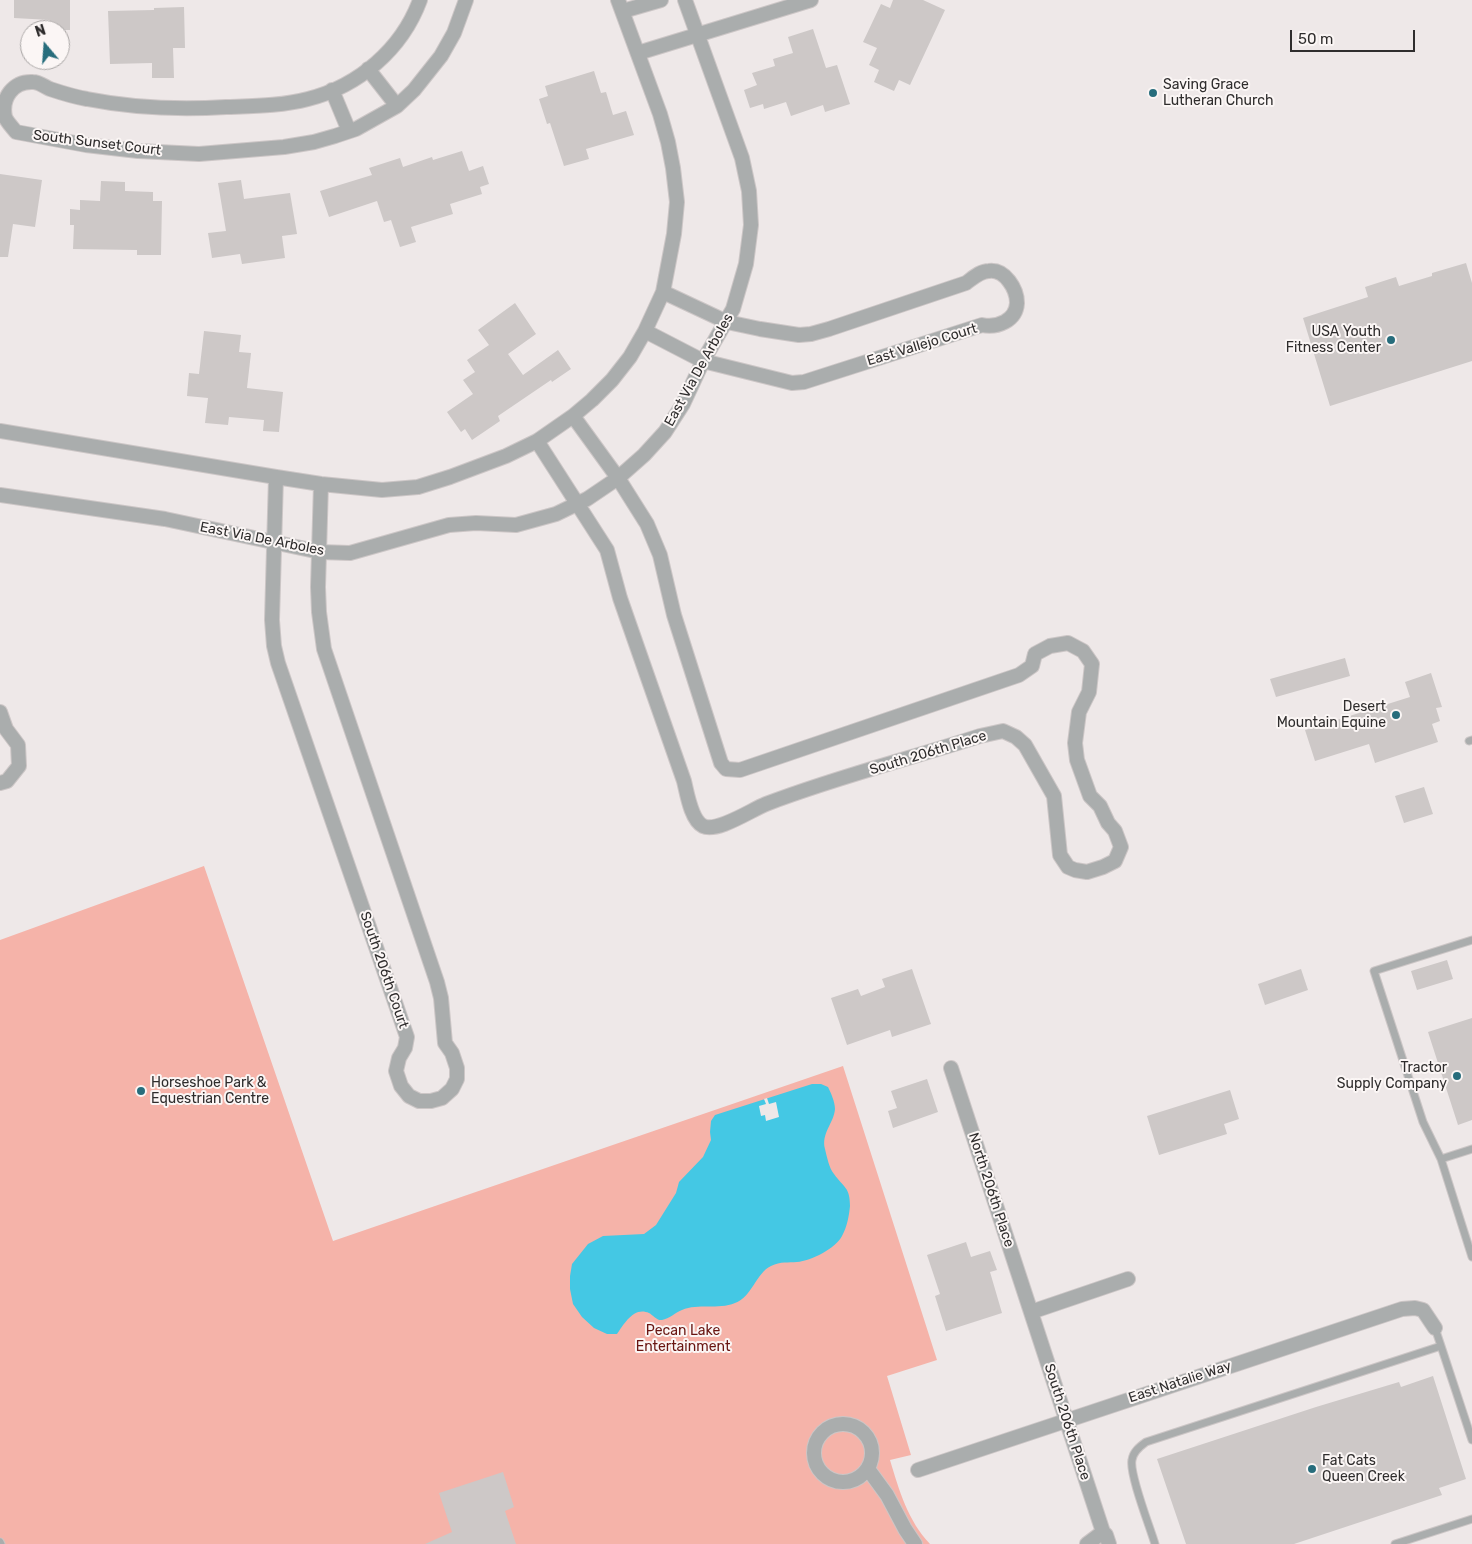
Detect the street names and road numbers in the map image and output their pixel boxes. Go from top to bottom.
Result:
street label: South Sunset Court [32,127,162,159]
street label: East Via De Arboles [661,311,737,429]
street label: East Vallejo Court [865,320,979,370]
street label: East Via De Arboles [198,519,326,559]
street label: South 206th Place [868,727,988,779]
street label: South 206th Court [356,910,412,1030]
street label: North 206th Place [965,1131,1017,1249]
street label: East Natalie Way [1126,1357,1234,1407]
street label: South 206th Place [1040,1362,1094,1482]

